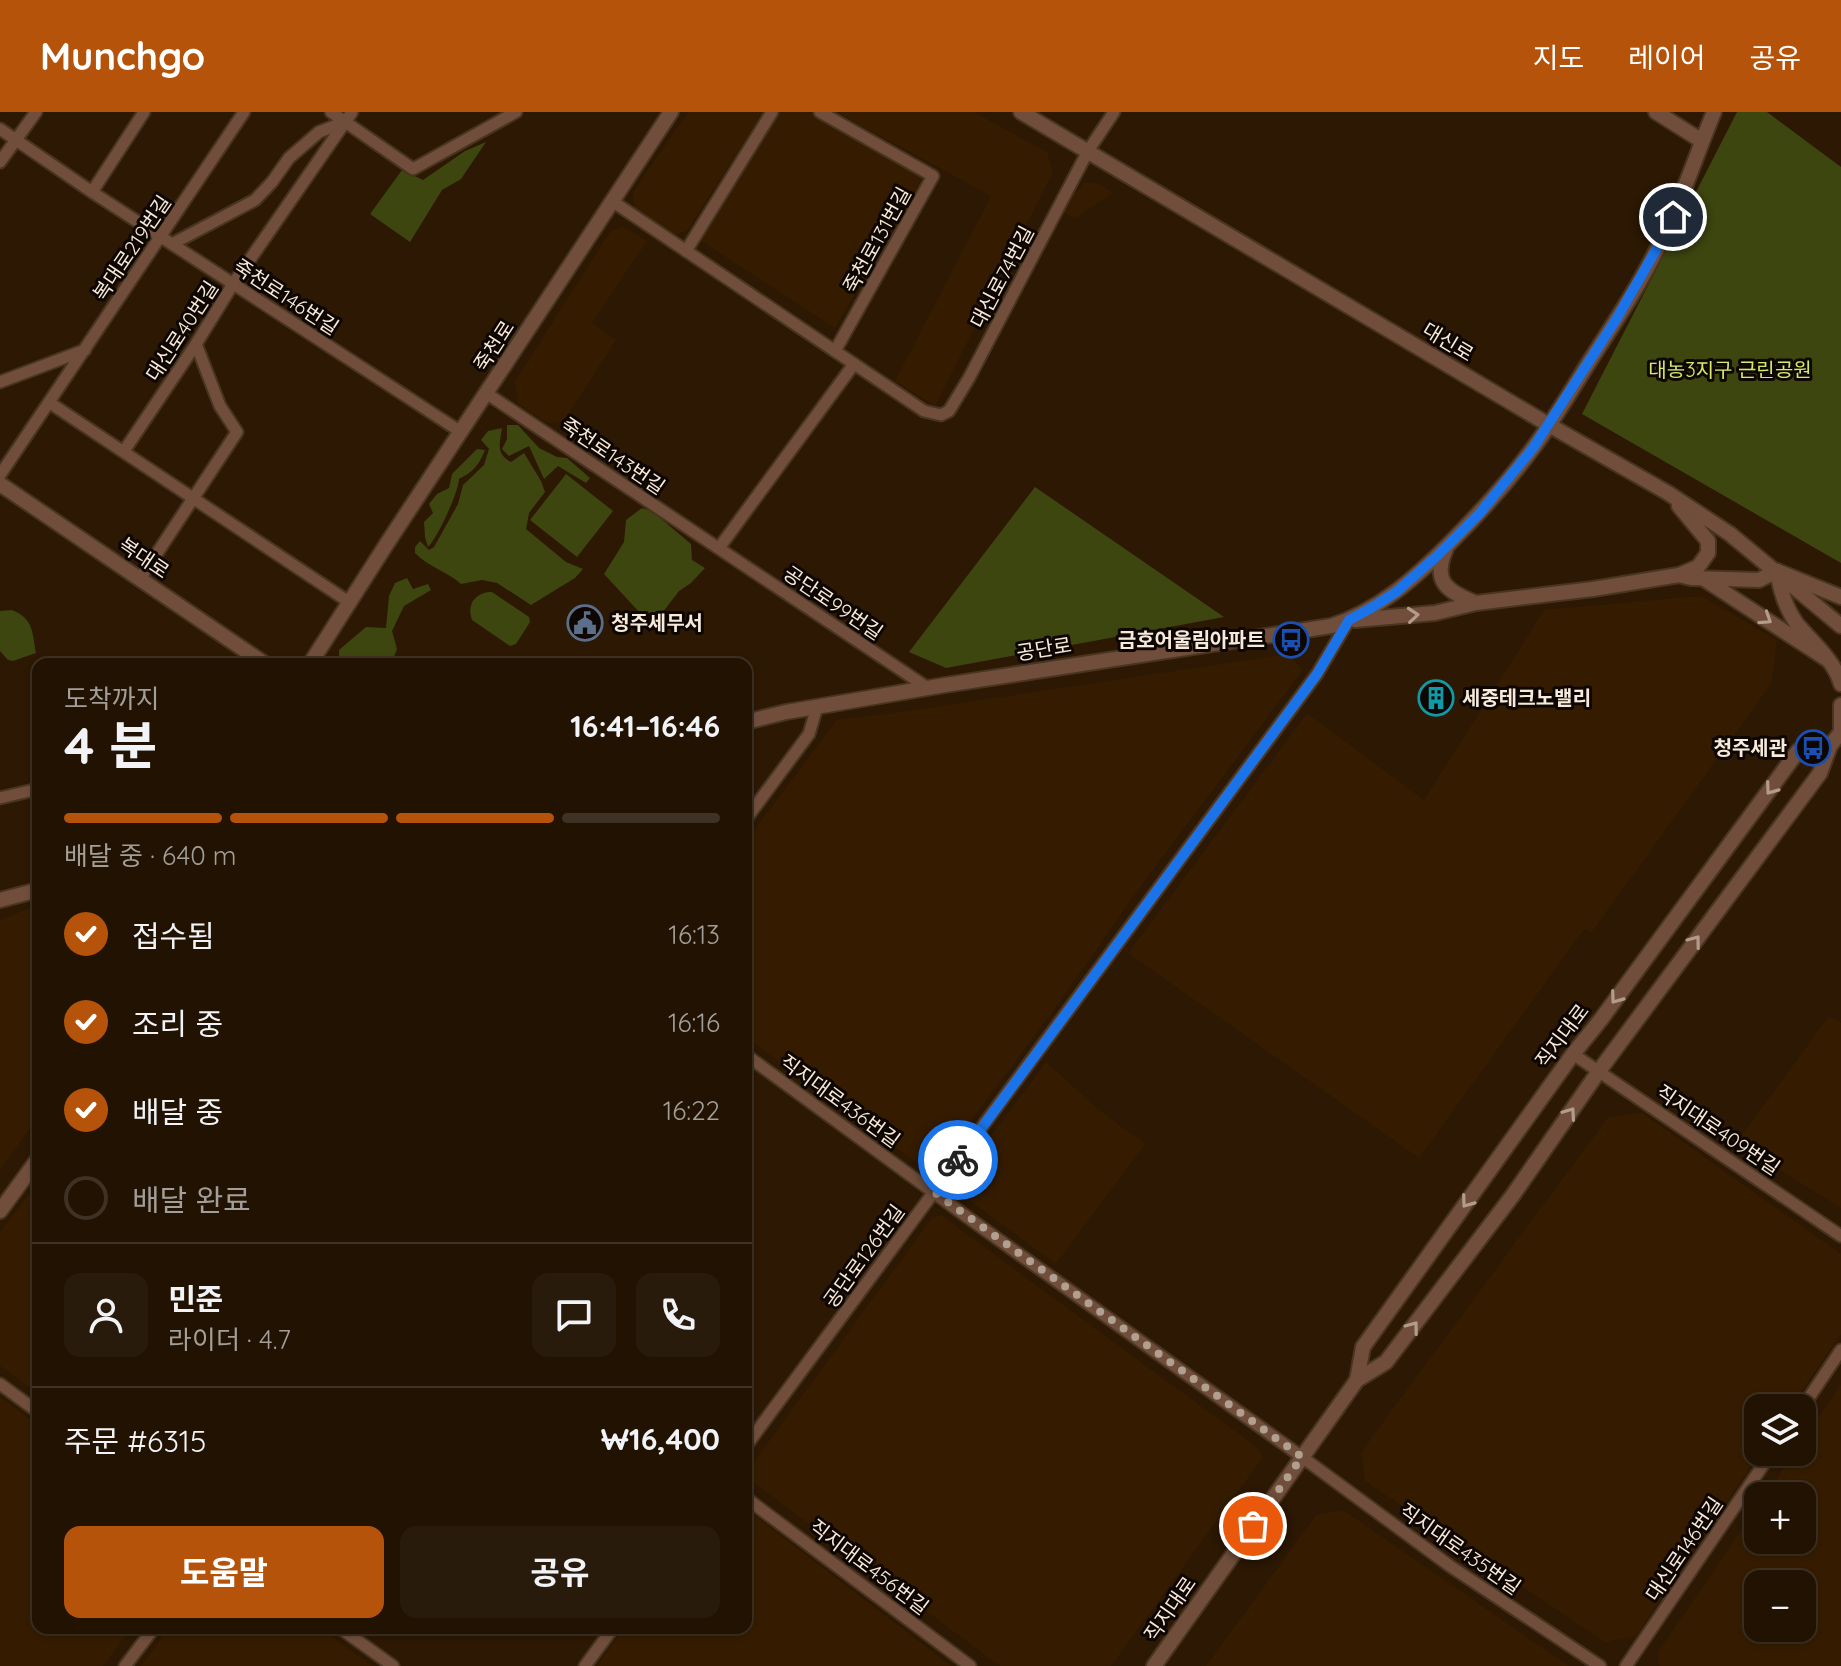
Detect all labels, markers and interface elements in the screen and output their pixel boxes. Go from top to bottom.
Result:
text: Munchgo [40,32,205,80]
text: 지도 [1533,40,1584,75]
text: 레이어 [1628,40,1705,75]
text: 공유 [1749,40,1801,75]
street label: 죽천로131번길 [837,182,916,297]
pin [1639,183,1707,251]
street label: 복대로219번길 [87,190,176,305]
icon: home [1651,195,1695,239]
street label: 대신로74번길 [964,221,1039,332]
street label: 죽천로146번길 [229,253,344,340]
street label: 대신로40번길 [140,276,223,386]
street label: 죽천로 [468,316,519,376]
street label: 대신로 [1418,317,1478,367]
park label: 대농3지구 근린공원 [1648,357,1812,382]
street label: 죽천로143번길 [556,412,670,500]
street label: 복대로 [114,532,174,583]
street label: 공단로99번길 [779,560,888,645]
public building icon: 청주세무서 [566,604,604,642]
one-way arrow [1407,607,1420,624]
place label: 청주세무서 [611,610,703,635]
one-way arrow [1757,610,1772,625]
bus stop icon: 금호어울림아파트 [1272,621,1310,659]
place label: 금호어울림아파트 [1118,627,1265,652]
street label: 공단로 [1015,632,1073,665]
building icon: 세중테크노밸리 [1417,679,1455,717]
text: 도착까지 [64,682,160,715]
place label: 세중테크노밸리 [1462,685,1591,710]
text: 16:41–16:46 [570,707,720,745]
text: 4 분 [64,712,157,777]
bus stop icon: 청주세관 [1794,729,1832,767]
place label: 청주세관 [1713,735,1788,760]
one-way arrow [1766,780,1780,794]
text: 배달 중 · 640 m [64,839,236,872]
icon: check [64,912,108,956]
text: 접수됨 [132,917,215,955]
text: 16:13 [668,918,720,951]
one-way arrow [1686,935,1700,950]
one-way arrow [1612,989,1626,1004]
street label: 직지대로 [1529,999,1594,1073]
icon: check [64,1000,108,1044]
text: 조리 중 [132,1005,223,1043]
text: 16:16 [668,1006,720,1039]
street label: 직지대로436번길 [775,1049,905,1152]
street label: 직지대로409번길 [1652,1079,1785,1180]
icon: check [64,1088,108,1132]
text: 배달 중 [132,1093,223,1131]
text: 16:22 [663,1094,720,1127]
one-way arrow [1560,1108,1575,1122]
courier [918,1120,998,1200]
icon: bike [936,1138,980,1182]
text: 배달 완료 [132,1181,251,1219]
one-way arrow [1462,1193,1476,1207]
street label: 공단로126번길 [818,1199,909,1312]
button: person [64,1273,148,1357]
button: chat [532,1273,616,1357]
button: phone [636,1273,720,1357]
text: 민준 [168,1280,223,1318]
one-way arrow [1403,1321,1417,1336]
text: 라이더 · 4.7 [168,1323,291,1356]
map controls [1744,1394,1816,1642]
button: layers [1744,1394,1816,1466]
text: ₩16,400 [601,1420,720,1458]
text: 주문 #6315 [64,1422,206,1460]
button: + [1744,1482,1816,1554]
pin [1219,1492,1287,1560]
street label: 대신로146번길 [1640,1492,1728,1606]
street label: 직지대로435번길 [1395,1498,1526,1600]
icon: bag [1231,1504,1275,1548]
street label: 직지대로456번길 [805,1514,934,1620]
button: 도움말 [64,1526,384,1618]
button: 공유 [400,1526,720,1618]
button: − [1744,1570,1816,1642]
street label: 직지대로 [1138,1571,1201,1646]

